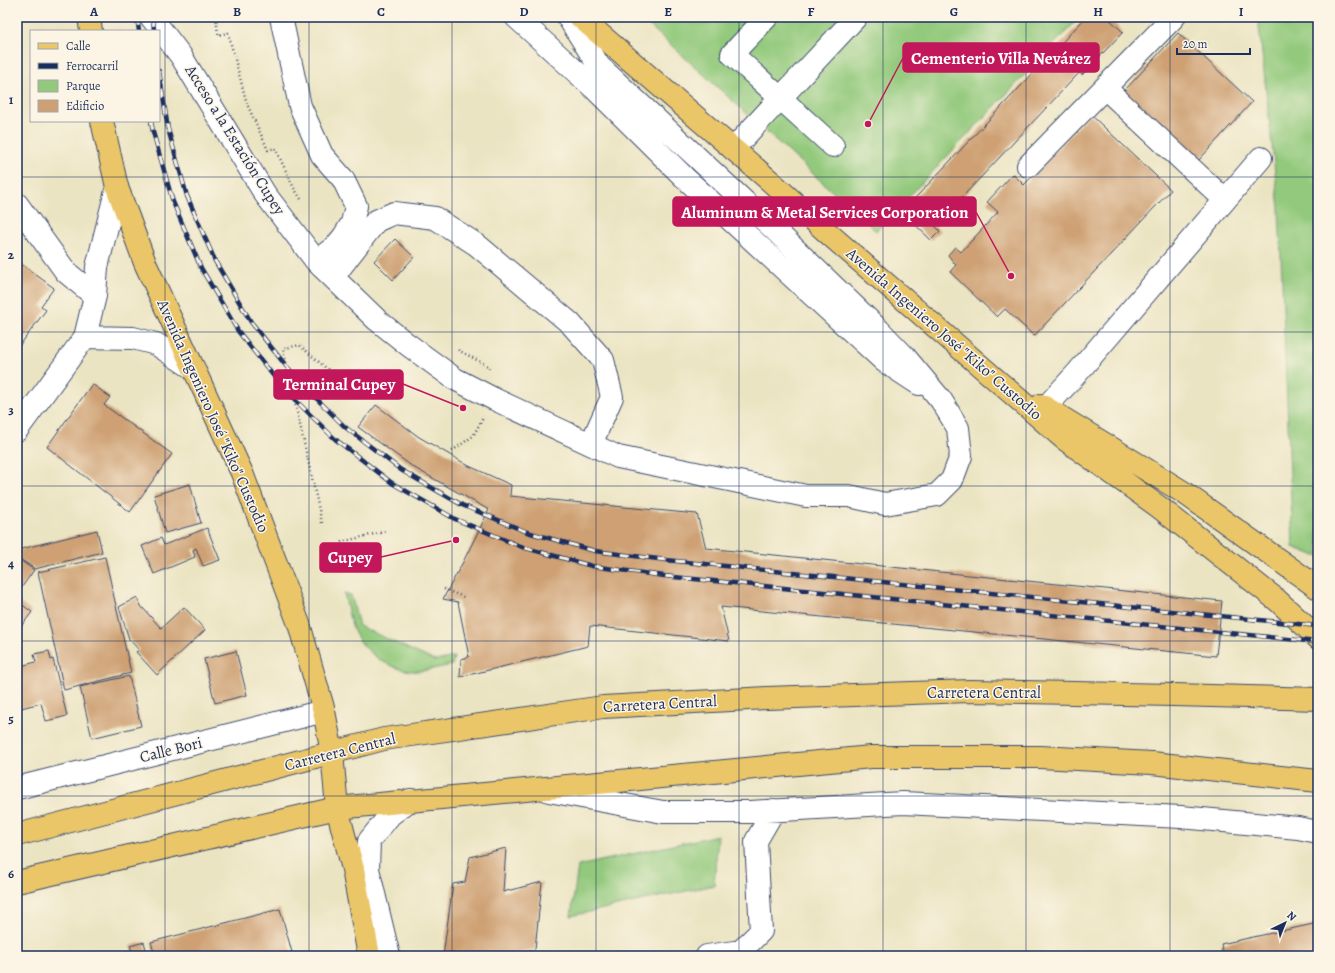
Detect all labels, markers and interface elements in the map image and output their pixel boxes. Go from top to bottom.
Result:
text: A [89,3,99,20]
text: B [233,3,241,20]
text: C [377,3,385,20]
text: D [519,3,529,20]
text: E [664,3,672,20]
text: F [808,3,815,20]
text: G [950,3,958,20]
text: H [1093,3,1103,20]
text: I [1239,3,1244,20]
legend [30,30,160,122]
scale bar [1177,30,1250,56]
text: 20 m [1183,36,1207,52]
text: Calle [66,38,90,54]
callout: Cementerio Villa Nevárez [903,43,1099,72]
text: Cementerio Villa Nevárez [911,47,1091,70]
text: Ferrocarril [66,58,118,74]
street label: Acceso a la Estación Cupey [179,60,291,220]
text: Parque [66,78,101,94]
text: 1 [9,91,14,108]
text: Edificio [66,98,104,114]
callout: Aluminum & Metal Services Corporation [673,197,976,226]
text: Aluminum & Metal Services Corporation [680,201,969,224]
street label: Avenida Ingeniero José "Kiko" Custodio [841,242,1047,425]
text: 2 [8,246,15,263]
street label: Avenida Ingeniero José "Kiko" Custodio [151,295,274,536]
callout: Terminal Cupey [274,370,403,399]
text: Terminal Cupey [283,373,396,396]
text: 3 [8,401,14,418]
callout: Cupey [320,543,381,572]
text: Cupey [328,546,373,569]
text: 4 [8,555,14,572]
street label: Carretera Central [927,682,1041,704]
street label: Carretera Central [602,690,718,718]
text: 5 [8,710,14,727]
street label: Carretera Central [282,728,398,776]
street label: Calle Bori [137,732,205,768]
text: 6 [8,865,14,882]
north arrow [1265,903,1305,943]
text: N [1283,908,1300,924]

